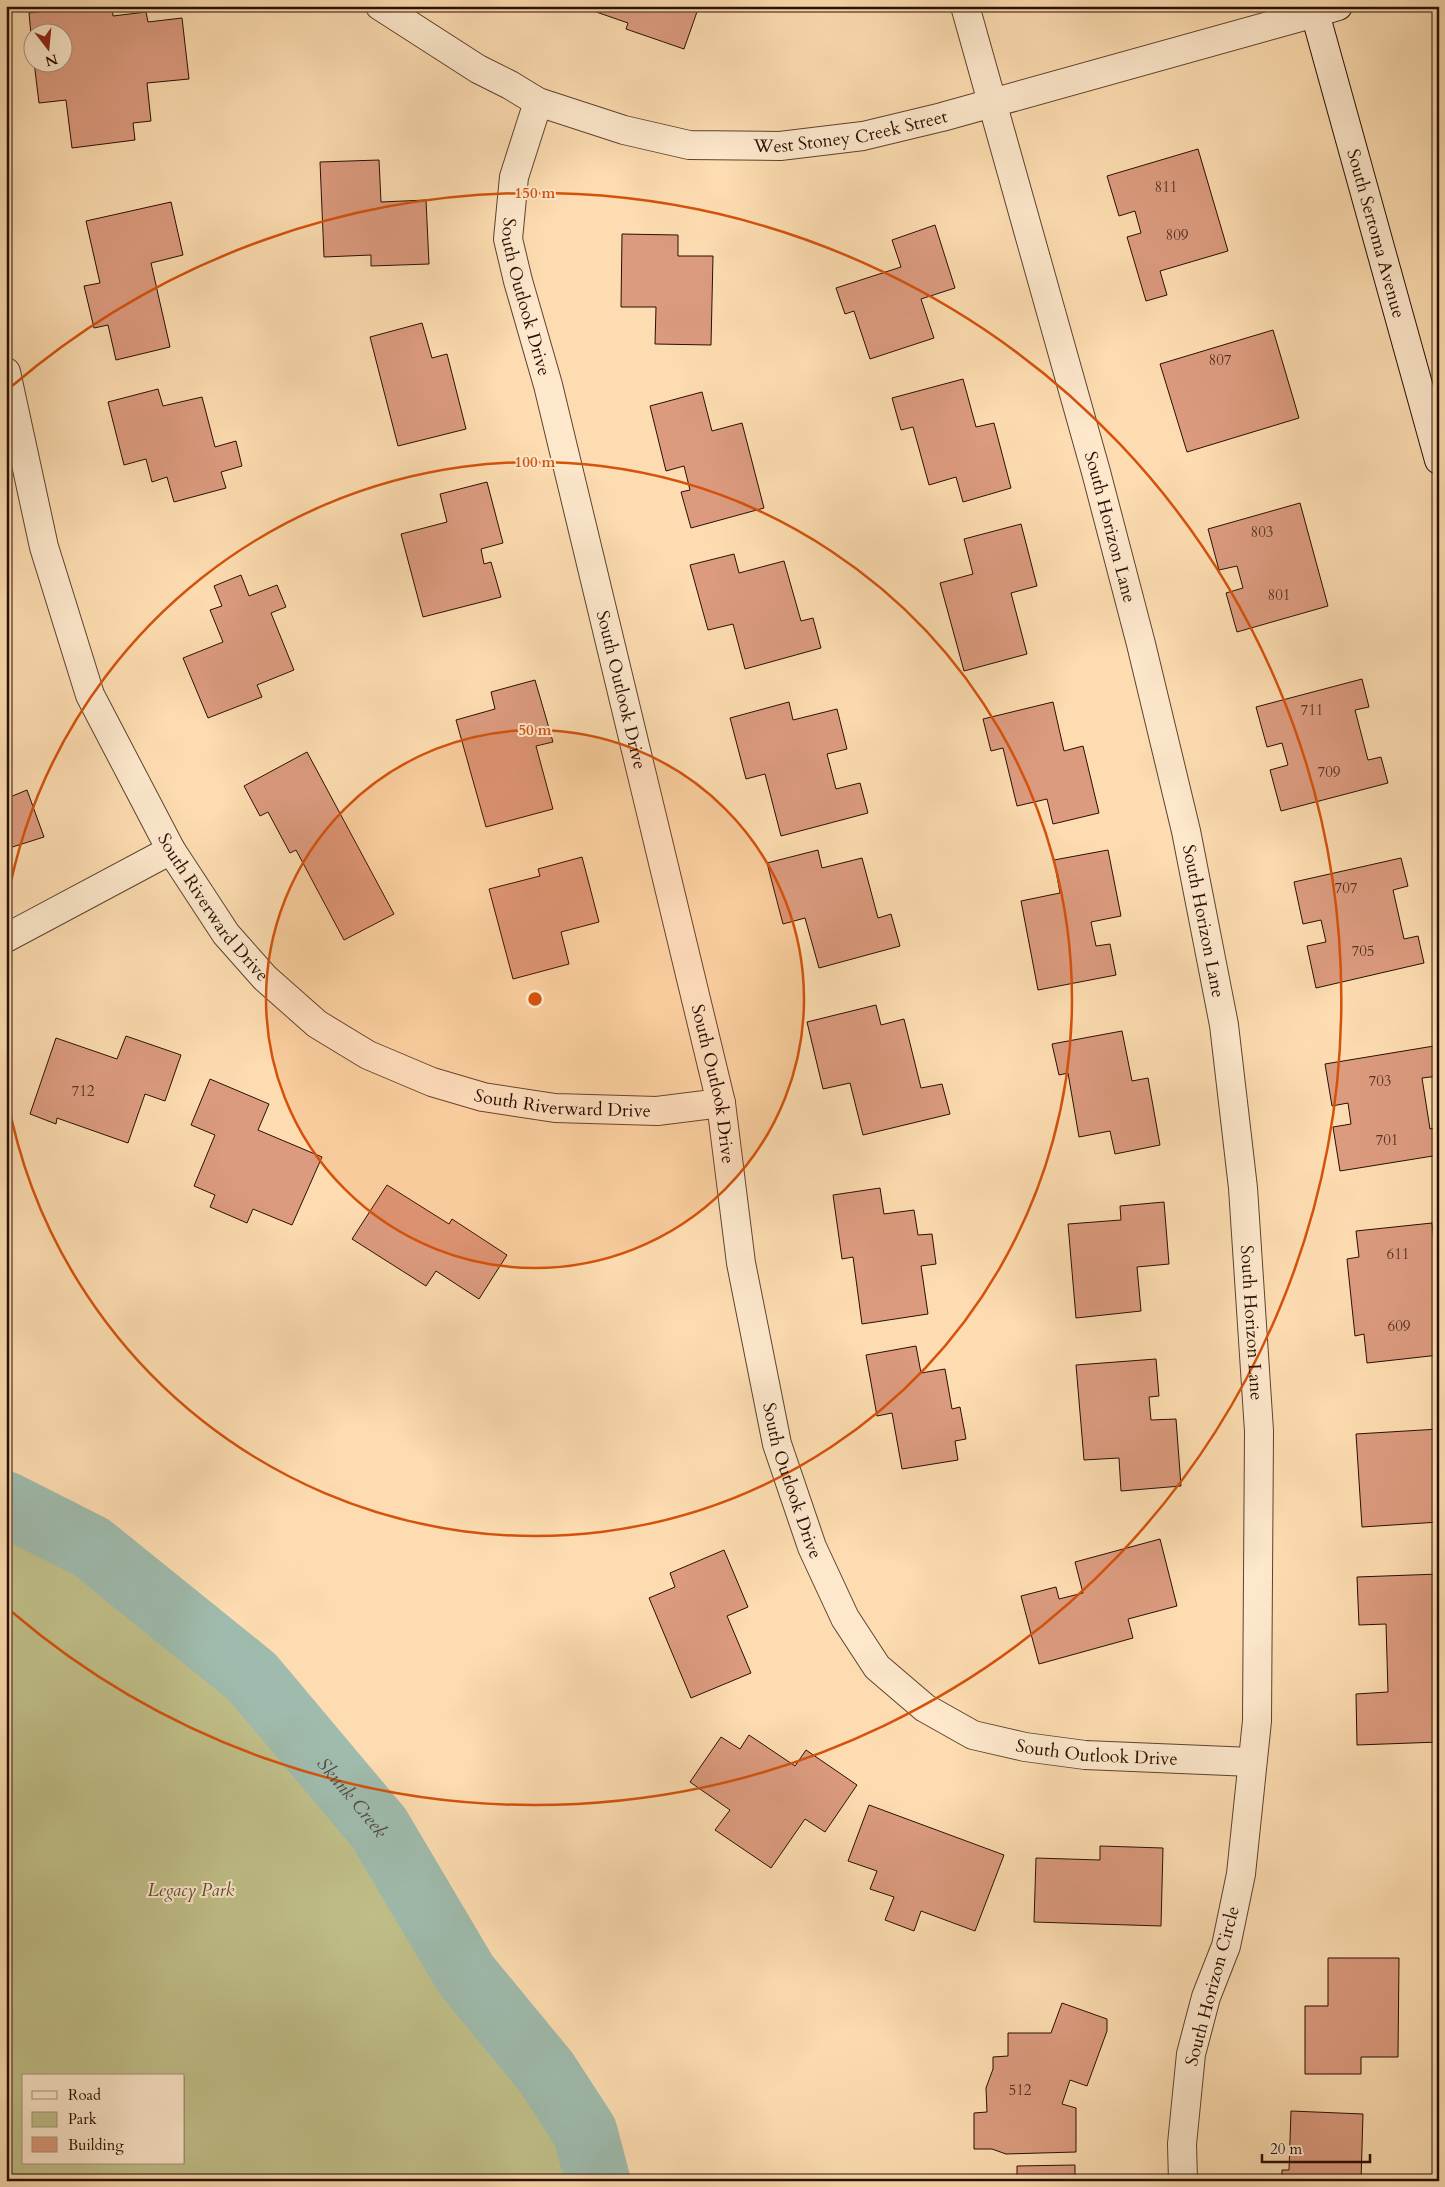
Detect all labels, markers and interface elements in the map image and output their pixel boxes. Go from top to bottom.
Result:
north arrow [22,22,72,72]
text: N [43,49,60,71]
street label: West Stoney Creek Street [752,104,951,159]
street label: South Sertoma Avenue [1340,146,1411,321]
house number: 811 [1154,177,1178,197]
text: 150 m [515,183,556,203]
street label: South Outlook Drive [495,217,557,379]
house number: 809 [1165,225,1189,245]
house number: 807 [1208,350,1232,370]
street label: South Horizon Lane [1078,449,1142,606]
text: 100 m [515,452,556,472]
house number: 803 [1250,522,1274,542]
house number: 801 [1267,585,1291,605]
street label: South Outlook Drive [590,608,652,772]
house number: 711 [1300,700,1324,720]
text: 50 m [518,720,552,740]
house number: 709 [1317,762,1341,782]
street label: South Riverward Drive [151,829,274,987]
street label: South Horizon Lane [1176,843,1230,1000]
house number: 707 [1334,878,1358,898]
house number: 705 [1351,941,1375,961]
centre of rings [526,990,544,1008]
street label: South Outlook Drive [685,1002,740,1165]
house number: 703 [1368,1071,1392,1091]
house number: 712 [71,1081,95,1101]
street label: South Riverward Drive [471,1083,651,1124]
house number: 701 [1375,1130,1399,1150]
street label: South Horizon Lane [1234,1244,1269,1401]
house number: 611 [1386,1244,1410,1264]
house number: 609 [1387,1316,1411,1336]
street label: South Outlook Drive [756,1401,828,1563]
street label: South Outlook Drive [1013,1733,1178,1772]
water label: Skunk Creek [311,1752,394,1843]
park label: Legacy Park [148,1878,235,1903]
street label: South Horizon Circle [1179,1903,1246,2069]
legend [22,2074,185,2164]
house number: 512 [1008,2080,1032,2100]
text: Road [68,2085,101,2105]
text: Park [68,2109,97,2129]
scale bar [1262,2132,1370,2164]
text: Building [68,2135,124,2155]
text: 20 m [1270,2139,1302,2159]

